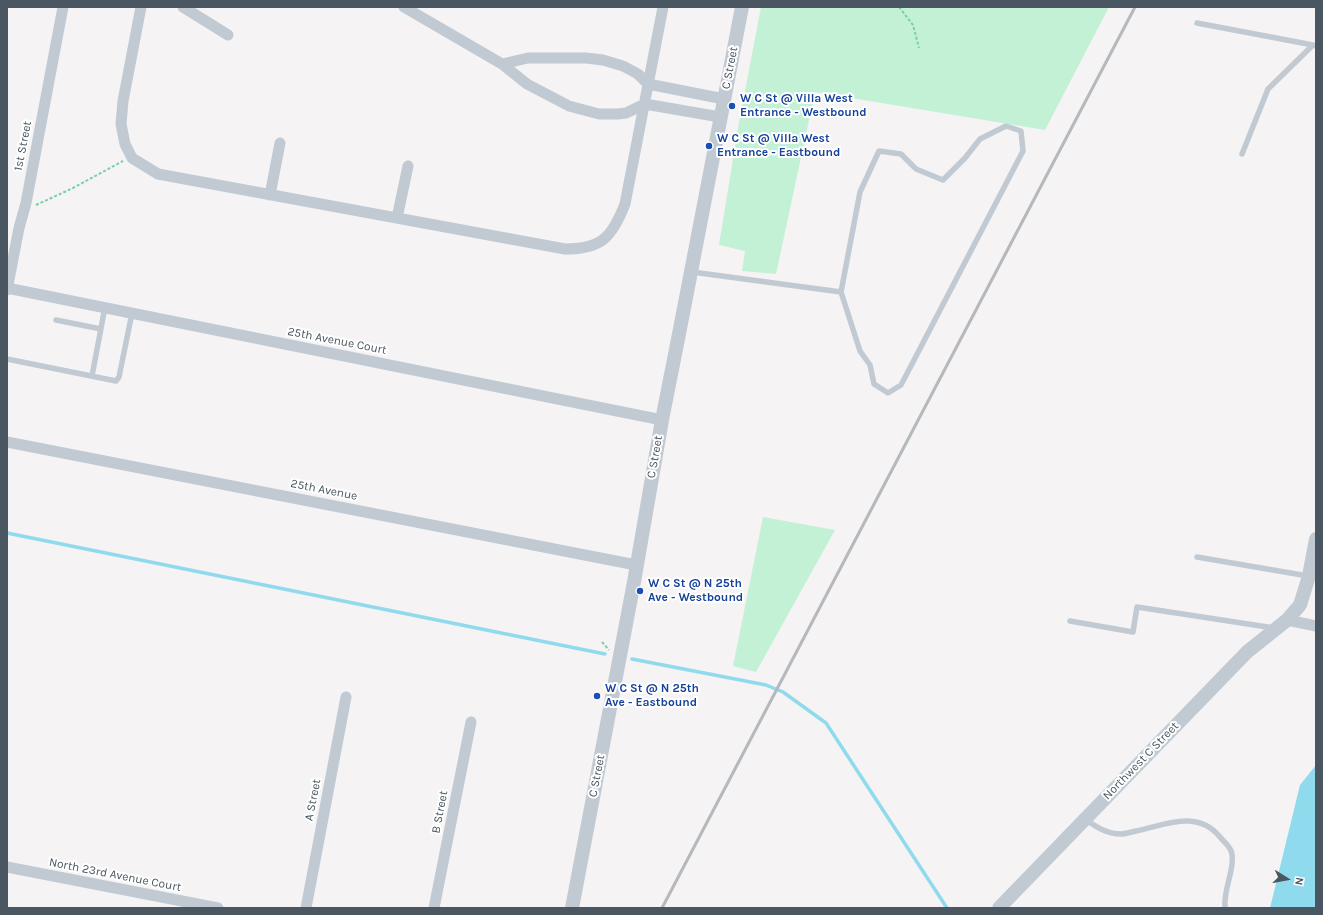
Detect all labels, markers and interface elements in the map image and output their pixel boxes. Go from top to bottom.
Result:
street label: C Street [719,45,741,91]
place label: W C St @ Villa West Entrance - Westbound [740,92,867,120]
marker: W C St @ Villa West Entrance - Westbound [727,101,737,111]
street label: 1st Street [11,120,35,172]
place label: W C St @ Villa West Entrance - Eastbound [717,132,840,160]
marker: W C St @ Villa West Entrance - Eastbound [704,141,714,151]
street label: 25th Avenue Court [286,324,388,358]
street label: C Street [644,435,666,479]
street label: 25th Avenue [289,476,359,504]
place label: W C St @ N 25th Ave - Westbound [648,577,743,605]
marker: W C St @ N 25th Ave - Westbound [635,586,645,596]
place label: W C St @ N 25th Ave - Eastbound [605,682,699,710]
marker: W C St @ N 25th Ave - Eastbound [592,691,602,701]
street label: Northwest C Street [1100,719,1182,803]
street label: C Street [586,753,608,799]
street label: A Street [302,778,324,822]
street label: B Street [429,789,451,835]
street label: North 23rd Avenue Court [48,855,182,895]
north arrow [1267,859,1307,899]
text: N [1292,876,1306,886]

